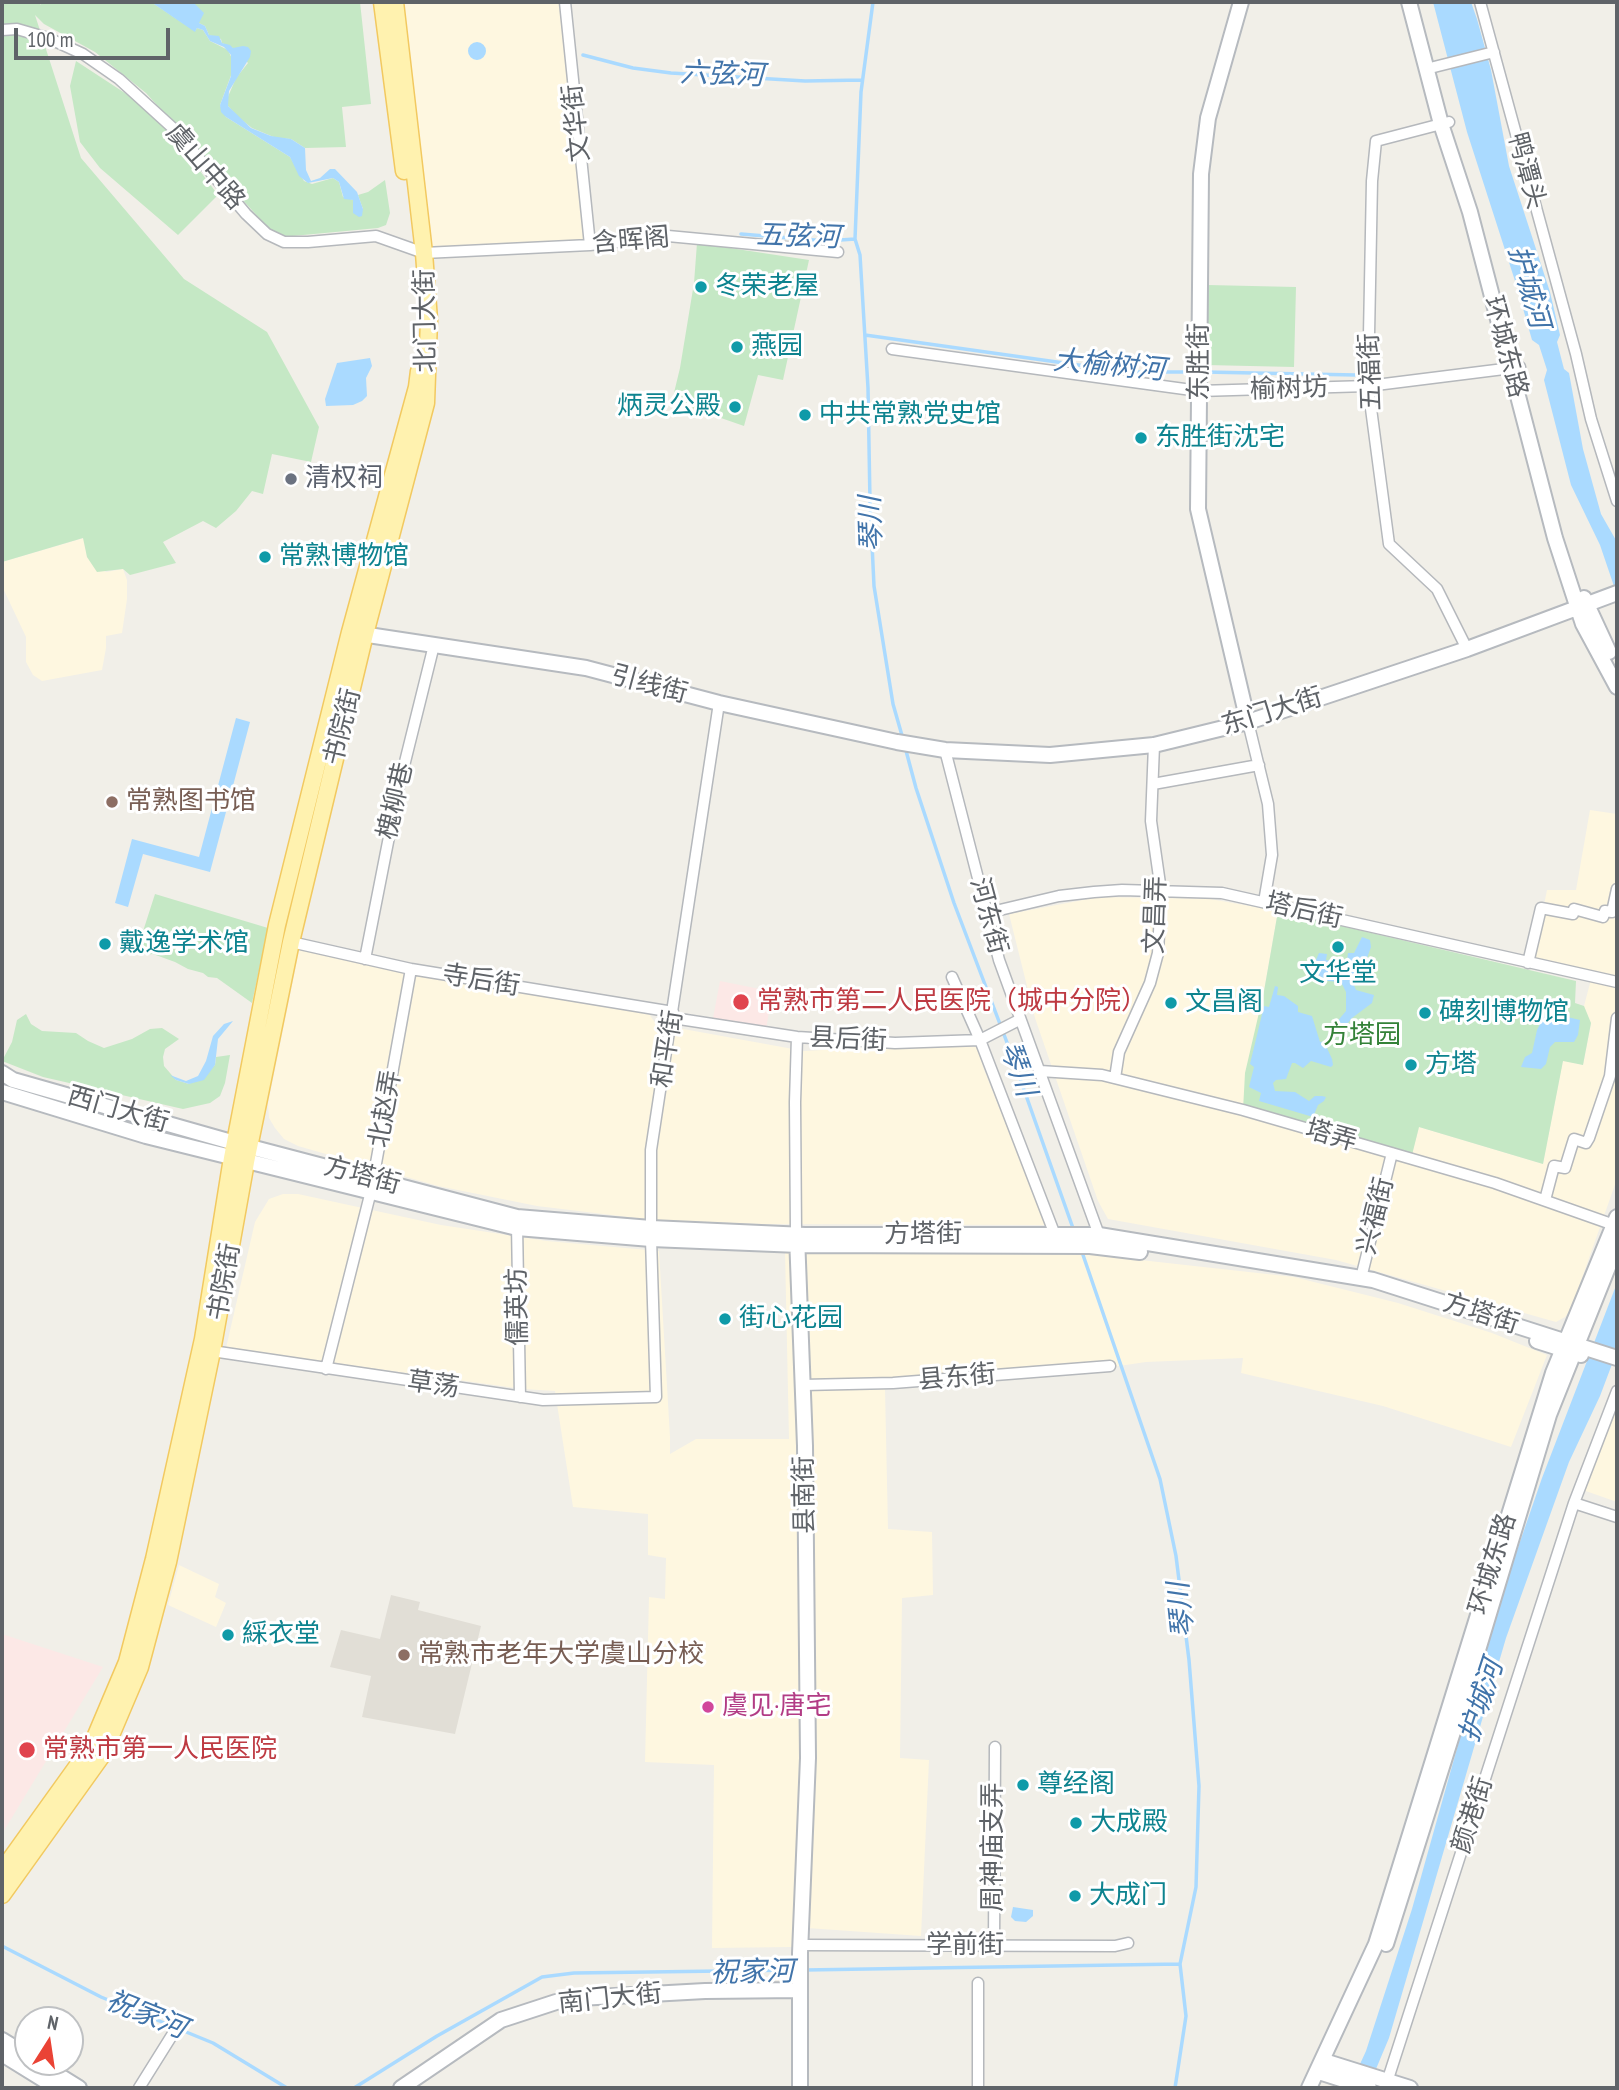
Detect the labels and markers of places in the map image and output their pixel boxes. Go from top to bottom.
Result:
place label: 冬荣老屋 [715,271,819,303]
marker: 冬荣老屋 [693,279,709,295]
place label: 燕园 [751,331,803,363]
marker: 燕园 [729,339,745,355]
place label: 炳灵公殿 [617,391,721,423]
marker: 炳灵公殿 [727,399,743,415]
place label: 中共常熟党史馆 [819,399,1001,431]
marker: 中共常熟党史馆 [797,407,813,423]
place label: 东胜街沈宅 [1155,422,1285,454]
marker: 东胜街沈宅 [1133,430,1149,446]
place label: 清权祠 [305,463,383,495]
marker: 清权祠 [283,471,299,487]
place label: 常熟博物馆 [279,541,409,573]
marker: 常熟博物馆 [257,549,273,565]
place label: 常熟图书馆 [126,786,256,818]
marker: 常熟图书馆 [104,794,120,810]
place label: 戴逸学术馆 [119,928,249,960]
marker: 戴逸学术馆 [97,936,113,952]
marker: 文华堂 [1330,939,1346,955]
place label: 文华堂 [1299,958,1377,990]
place label: 常熟市第二人民医院（城中分院） [757,986,1147,1018]
place label: 文昌阁 [1185,987,1263,1019]
marker: 常熟市第二人民医院（城中分院） [731,992,751,1012]
marker: 文昌阁 [1163,995,1179,1011]
place label: 碑刻博物馆 [1439,997,1569,1029]
marker: 碑刻博物馆 [1417,1005,1433,1021]
place label: 方塔 [1425,1049,1477,1081]
marker: 方塔 [1403,1057,1419,1073]
place label: 街心花园 [739,1303,843,1335]
marker: 街心花园 [717,1311,733,1327]
place label: 綵衣堂 [242,1619,320,1651]
marker: 綵衣堂 [220,1627,236,1643]
place label: 常熟市老年大学虞山分校 [418,1639,704,1671]
marker: 常熟市老年大学虞山分校 [396,1647,412,1663]
place label: 虞见·唐宅 [722,1691,832,1723]
marker: 虞见·唐宅 [700,1699,716,1715]
place label: 常熟市第一人民医院 [43,1734,277,1766]
marker: 常熟市第一人民医院 [17,1740,37,1760]
place label: 尊经阁 [1037,1769,1115,1801]
marker: 尊经阁 [1015,1777,1031,1793]
place label: 大成殿 [1090,1807,1168,1839]
marker: 大成殿 [1068,1815,1084,1831]
place label: 大成门 [1089,1880,1167,1912]
marker: 大成门 [1067,1888,1083,1904]

